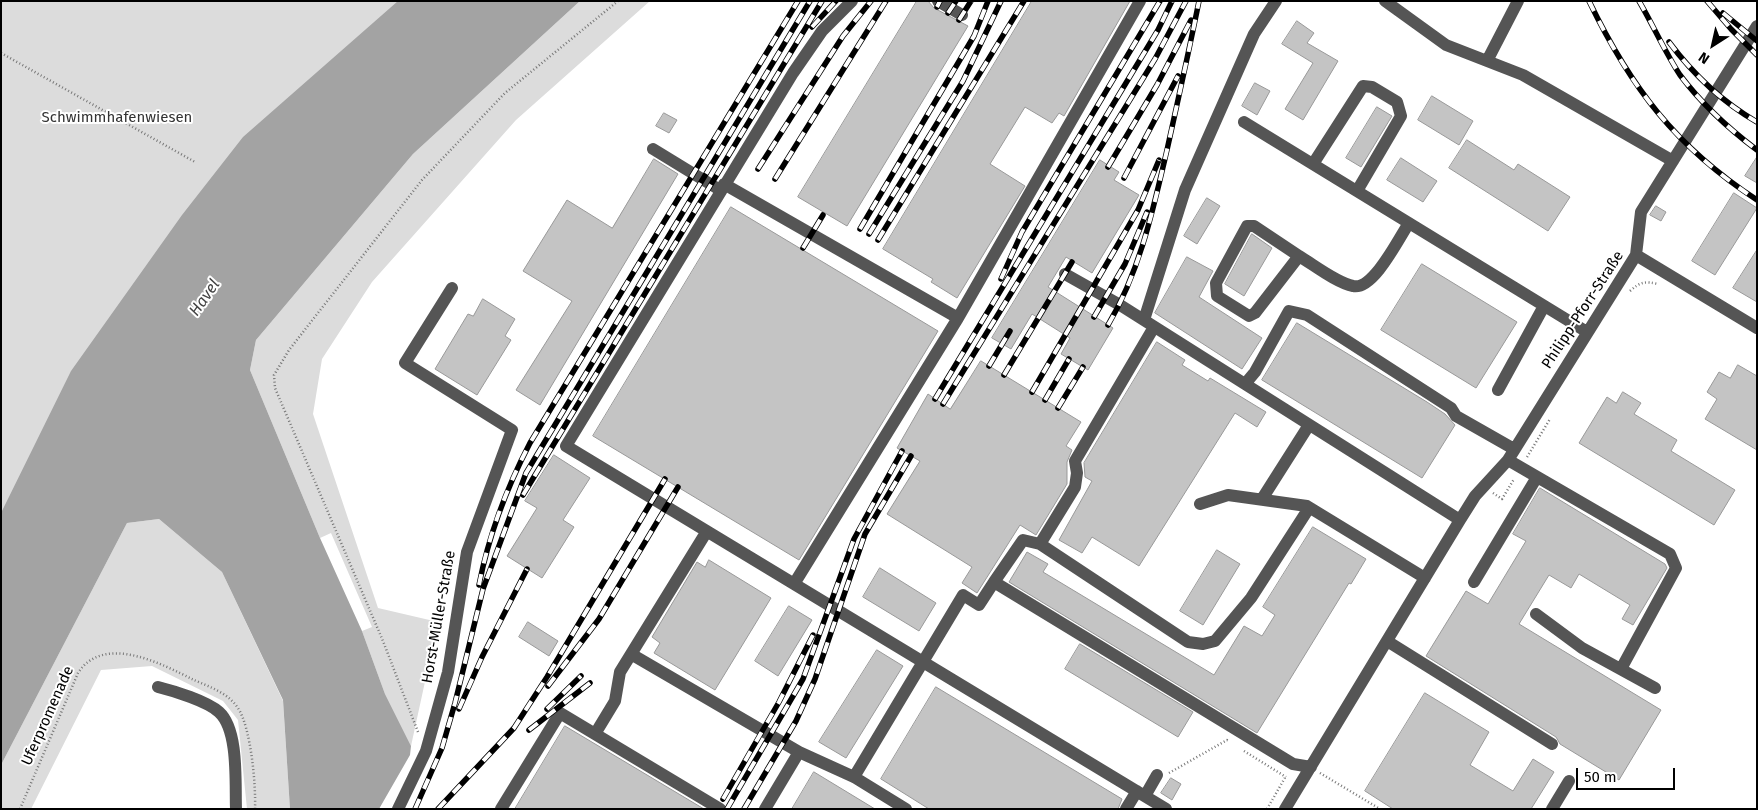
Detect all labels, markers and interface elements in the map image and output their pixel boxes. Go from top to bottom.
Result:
north arrow [1688,20,1738,70]
text: N [1695,48,1713,67]
park label: Schwimmhafenwiesen [42,109,192,127]
street label: Philipp-Pforr-Straße [1538,248,1628,372]
water label: Havel [186,276,224,320]
street label: Horst-Müller-Straße [418,549,460,685]
street label: Uferpromenade [18,664,78,768]
scale bar [1578,758,1677,790]
text: 50 m [1584,768,1617,786]

